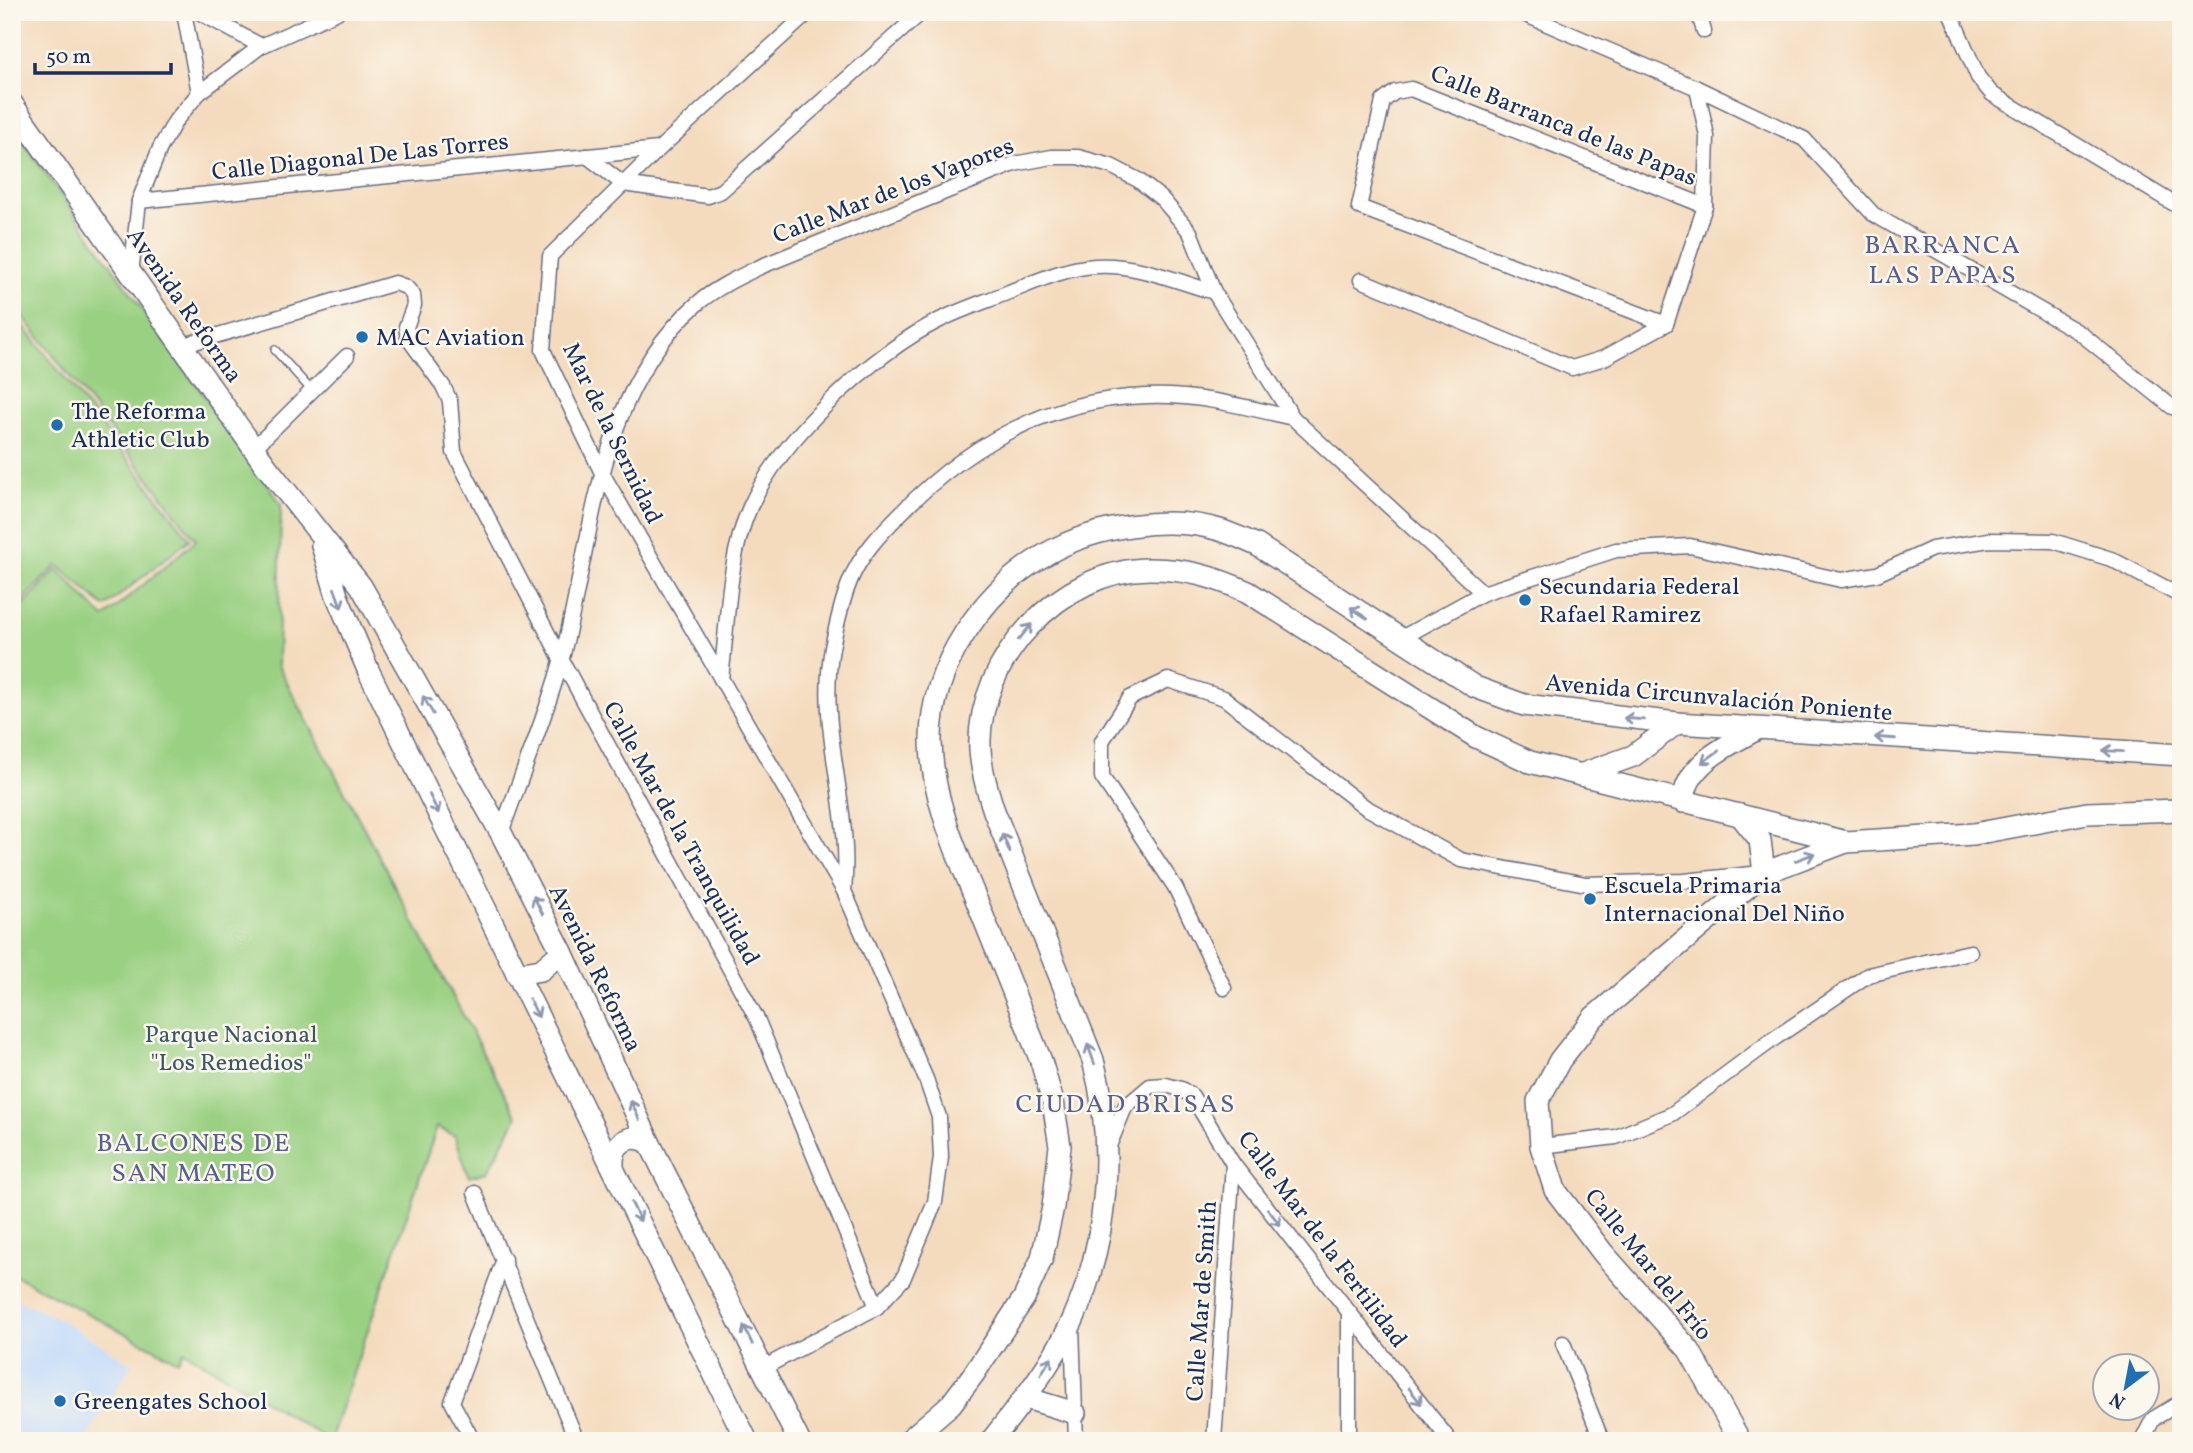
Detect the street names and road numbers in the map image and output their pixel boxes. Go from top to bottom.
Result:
street label: Calle Barranca de las Papas [1425,58,1702,196]
street label: Calle Diagonal De Las Torres [210,125,510,190]
street label: Calle Mar de los Vapores [768,130,1019,254]
street label: Avenida Reforma [117,222,250,391]
street label: Mar de la Sernidad [553,337,670,530]
street label: Avenida Circunvalación Poniente [1544,667,1894,731]
street label: Calle Mar de la Tranquilidad [593,696,767,972]
street label: Avenida Reforma [539,879,650,1058]
street label: Calle Mar de la Fertilidad [1228,1125,1414,1356]
street label: Calle Mar del Frío [1575,1182,1719,1349]
street label: Calle Mar de Smith [1179,1199,1227,1403]

